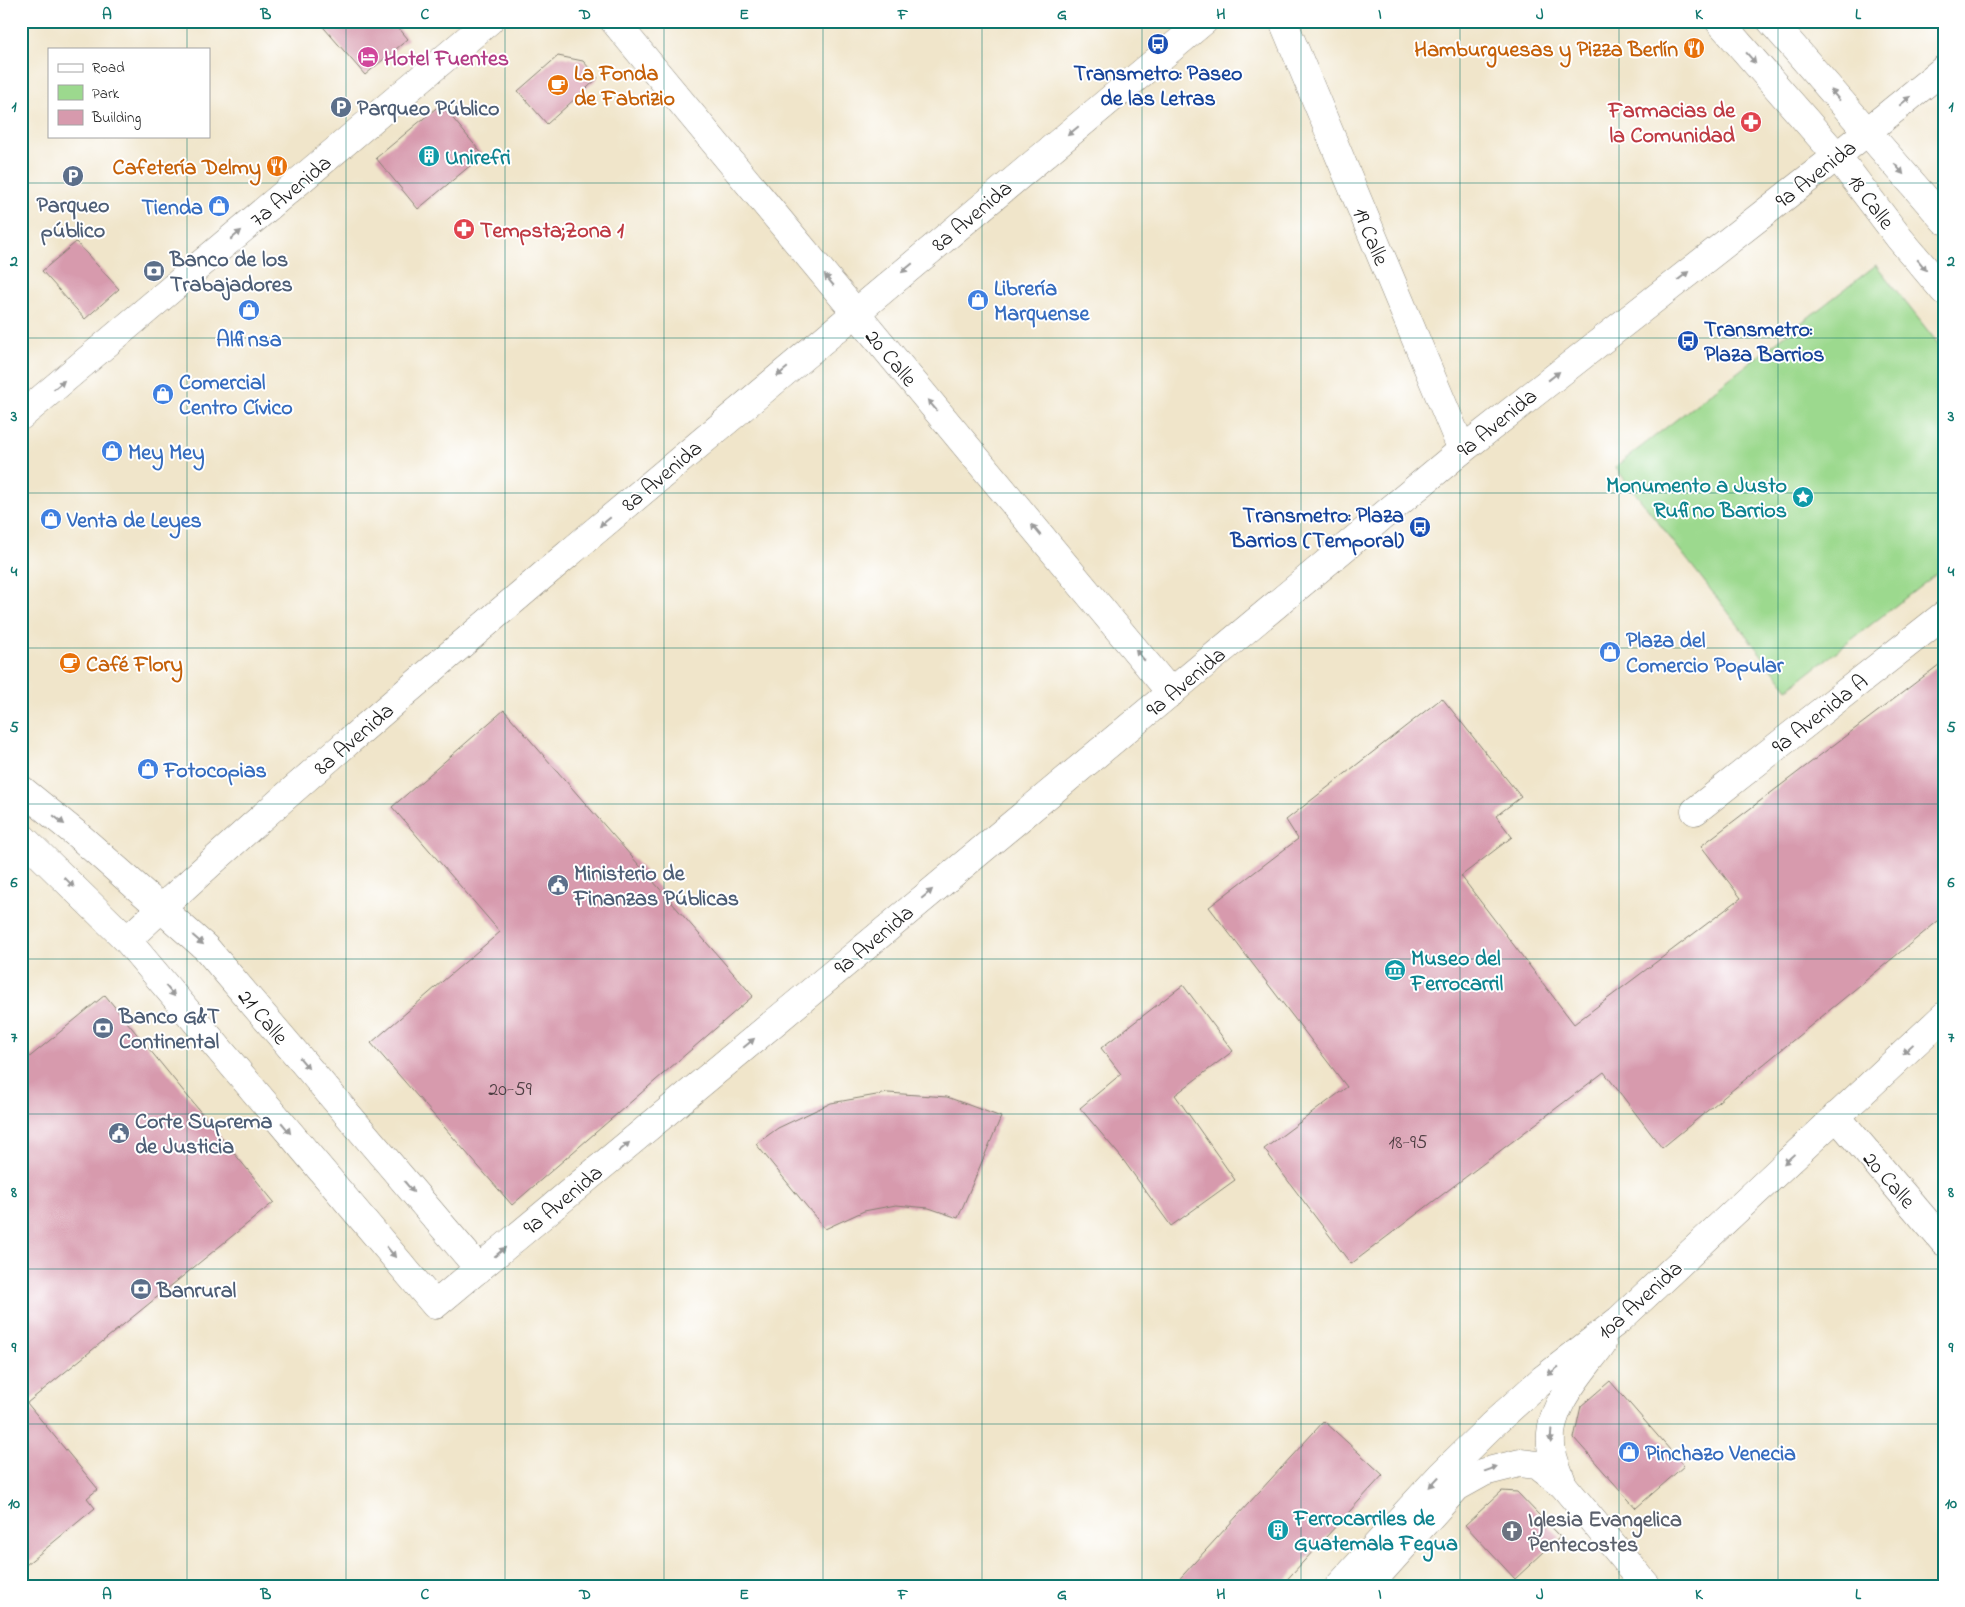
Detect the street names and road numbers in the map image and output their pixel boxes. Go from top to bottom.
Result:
street label: 9a Avenida [1769,133,1864,217]
street label: 7a Avenida [244,149,340,236]
street label: 18 Calle [1838,168,1901,237]
street label: 8a Avenida [925,174,1020,261]
street label: 19 Calle [1343,203,1396,271]
street label: 20 Calle [856,323,924,395]
street label: 9a Avenida [1451,382,1545,467]
street label: 8a Avenida [615,434,710,521]
street label: 9a Avenida [1140,640,1234,726]
street label: 9a Avenida A [1766,667,1876,763]
street label: 8a Avenida [308,696,402,784]
street label: 9a Avenida [828,898,922,984]
street label: 21 Calle [229,983,295,1053]
street label: 20 Calle [1854,1145,1922,1217]
street label: 9a Avenida [517,1158,611,1244]
street label: 10a Avenida [1591,1254,1691,1348]

